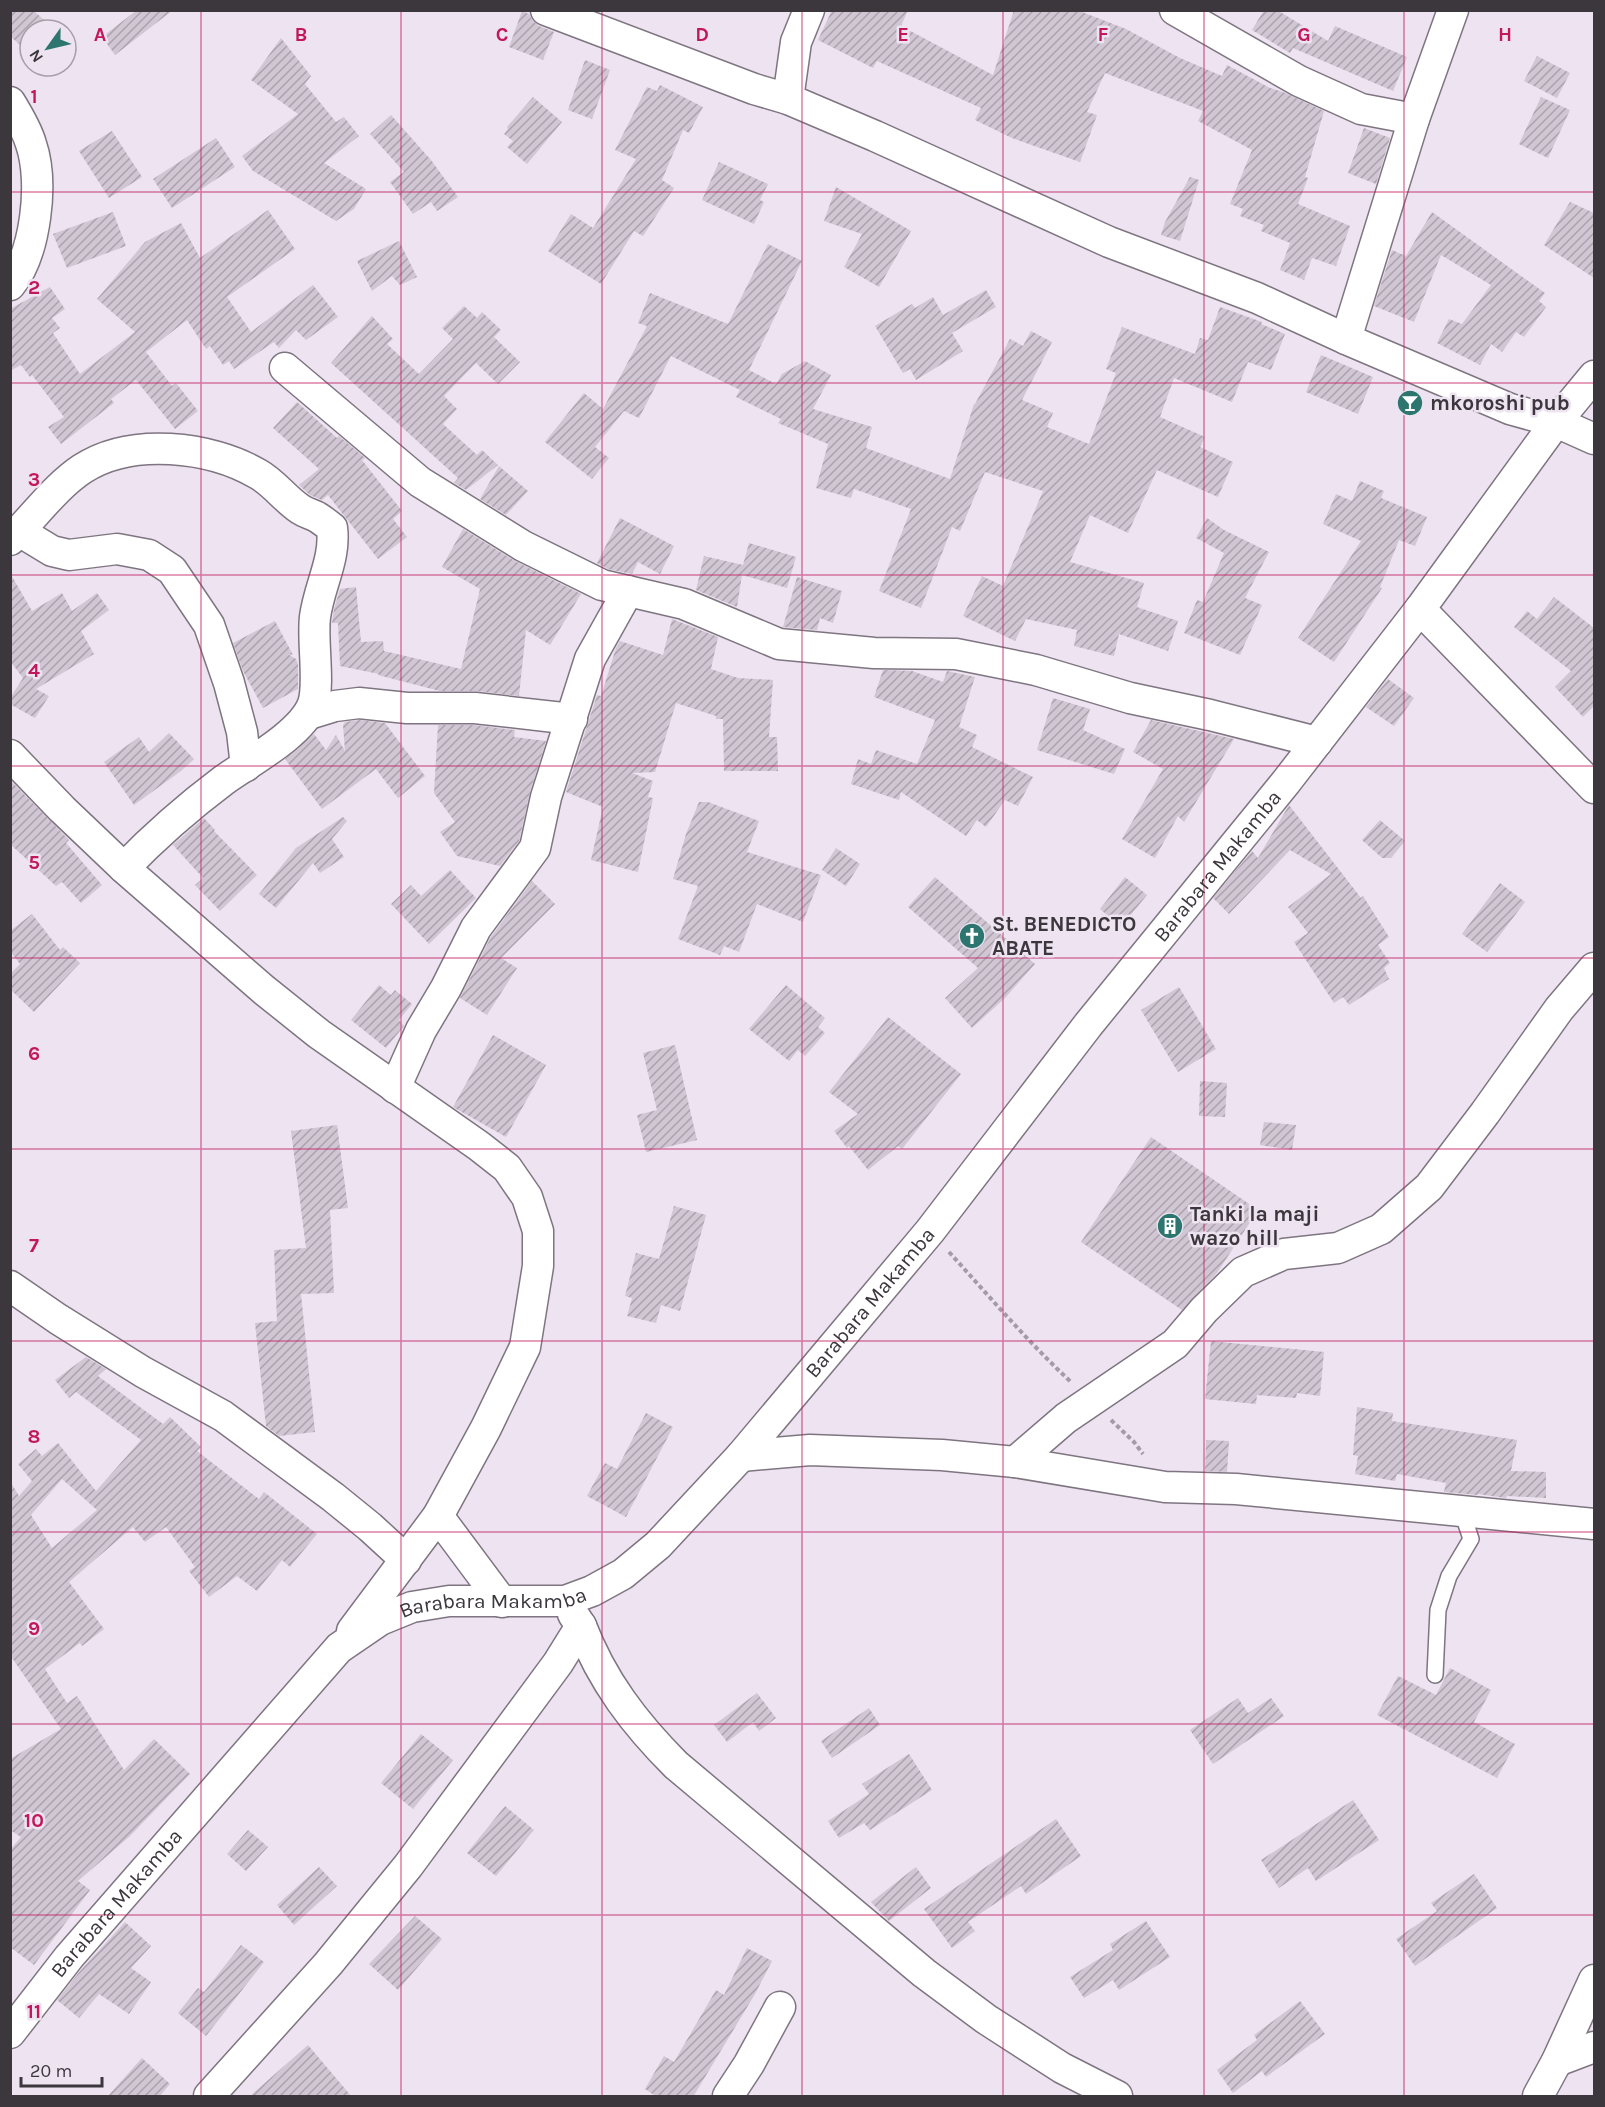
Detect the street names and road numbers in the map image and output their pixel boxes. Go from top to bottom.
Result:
street label: Barabara Makamba [1149,785,1286,947]
street label: Barabara Makamba [800,1223,940,1382]
street label: Barabara Makamba [395,1582,590,1623]
street label: Barabara Makamba [46,1824,187,1982]

